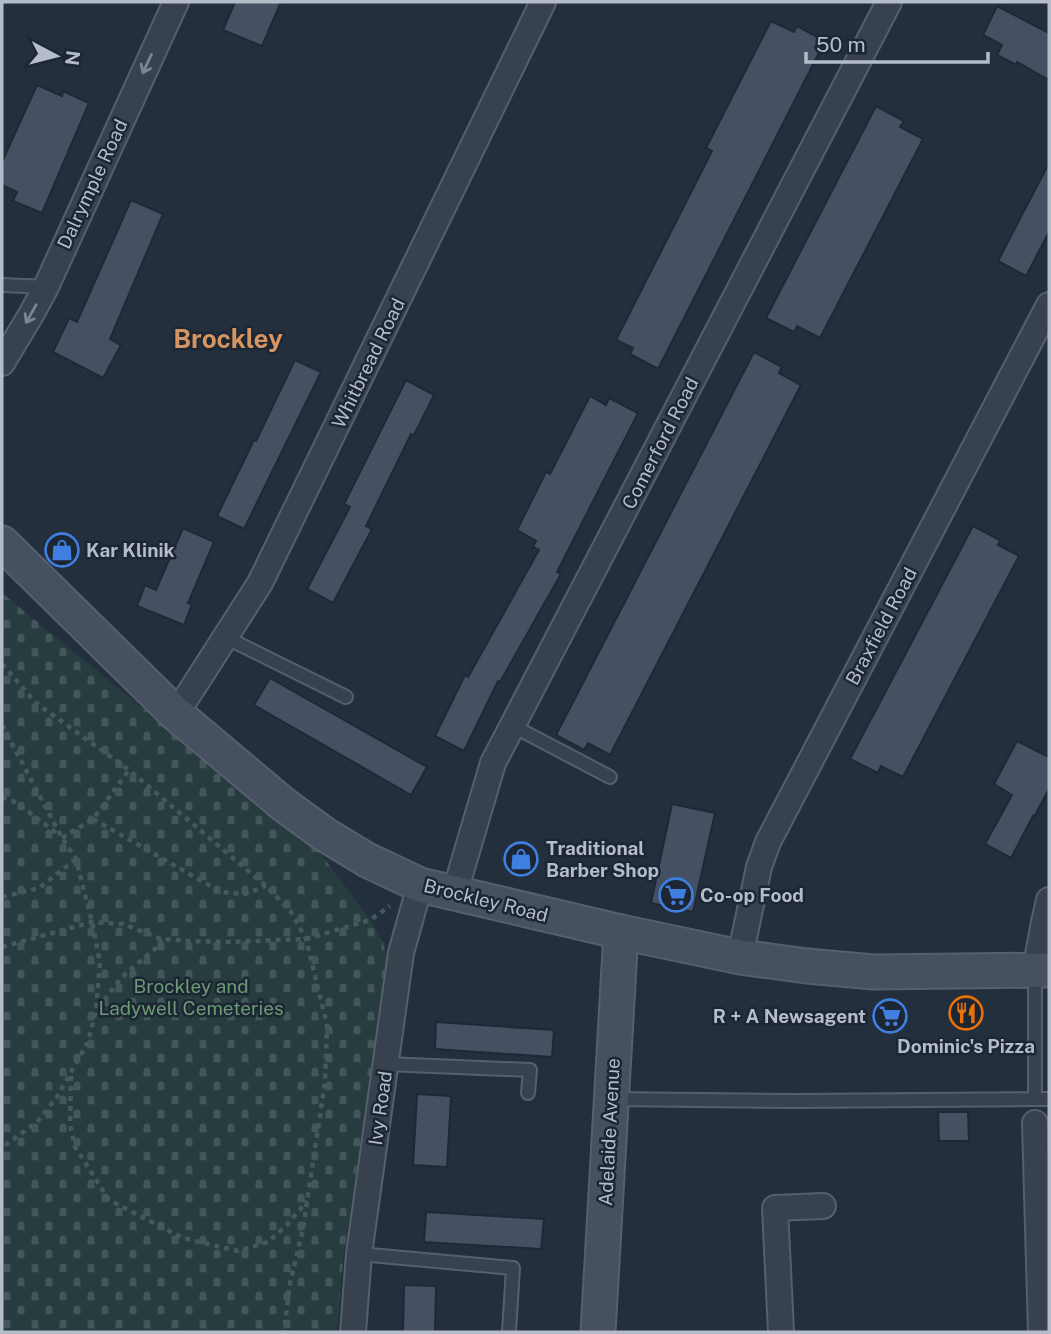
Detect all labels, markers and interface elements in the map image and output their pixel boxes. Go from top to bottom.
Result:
north arrow [21,21,91,91]
scale bar [806,21,988,65]
text: 50 m [816,32,866,57]
text: N [61,49,85,67]
one-way arrow [140,53,153,74]
street label: Dalrymple Road [52,116,132,252]
street label: Whitbread Road [327,294,409,432]
one-way arrow [24,304,38,324]
district label: Brockley [173,323,283,354]
street label: Comerford Road [617,373,703,513]
shop icon: Kar Klinik [43,531,81,569]
place label: Kar Klinik [86,539,175,561]
street label: Braxfield Road [841,564,921,688]
place label: Traditional Barber Shop [546,837,659,881]
shop icon: Traditional Barber Shop [502,840,540,878]
street label: Brockley Road [422,874,550,926]
supermarket icon: Co-op Food [657,876,695,914]
place label: Co-op Food [700,884,804,906]
park label: Brockley and Ladywell Cemeteries [98,975,284,1019]
restaurant icon: Dominic's Pizza [947,994,985,1032]
supermarket icon: R + A Newsagent [871,997,909,1035]
place label: R + A Newsagent [713,1005,866,1027]
place label: Dominic's Pizza [897,1035,1035,1057]
street label: Adelaide Avenue [594,1057,624,1207]
street label: Ivy Road [364,1069,396,1147]

